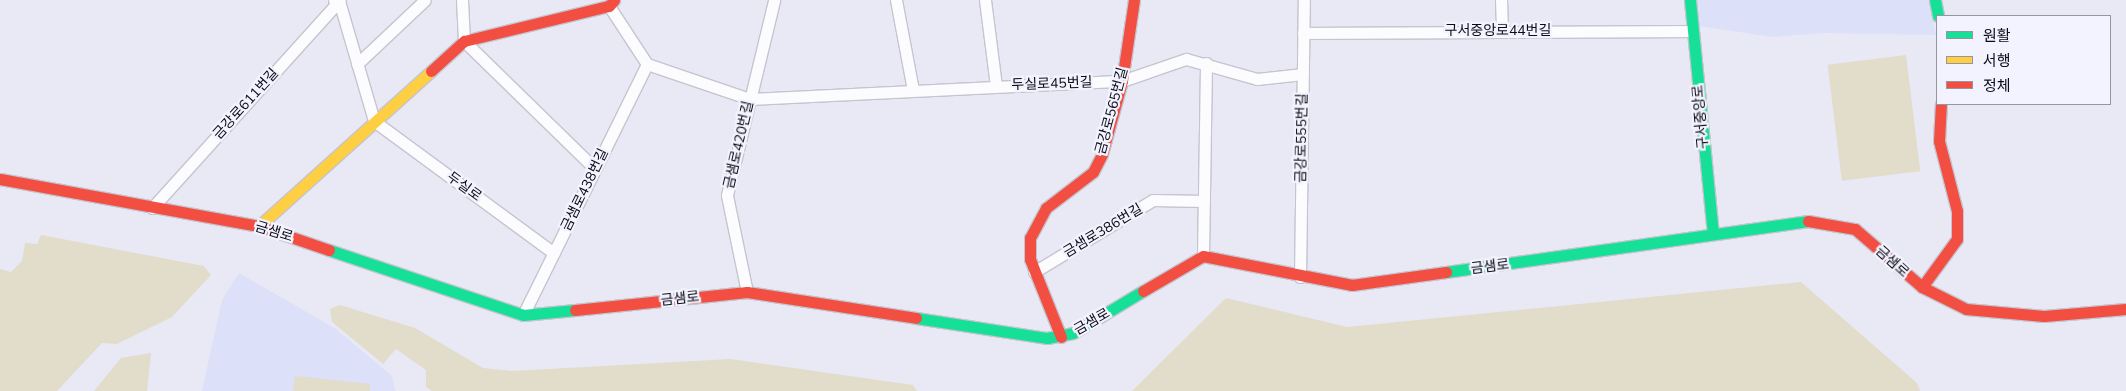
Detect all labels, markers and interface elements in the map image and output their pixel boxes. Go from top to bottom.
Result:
legend [1936,15,2111,105]
street label: 구서중앙로44번길 [1445,23,1551,39]
text: 원활 [1983,26,2011,46]
text: 서행 [1983,51,2011,71]
street label: 금강로611번길 [210,65,282,143]
street label: 금강로565번길 [1092,66,1132,156]
street label: 두실로45번길 [1011,74,1093,94]
text: 정체 [1983,76,2011,96]
street label: 구서중앙로 [1690,84,1712,150]
street label: 금강로555번길 [1293,93,1311,183]
street label: 금샘로420번길 [721,99,757,191]
street label: 금샘로438번길 [558,146,612,234]
street label: 두실로 [443,169,485,205]
street label: 금샘로386번길 [1060,201,1146,261]
street label: 금샘로 [253,218,295,246]
street label: 금샘로 [1872,243,1912,281]
street label: 금샘로 [1470,256,1510,278]
street label: 금샘로 [660,289,700,309]
street label: 금샘로 [1071,305,1113,339]

